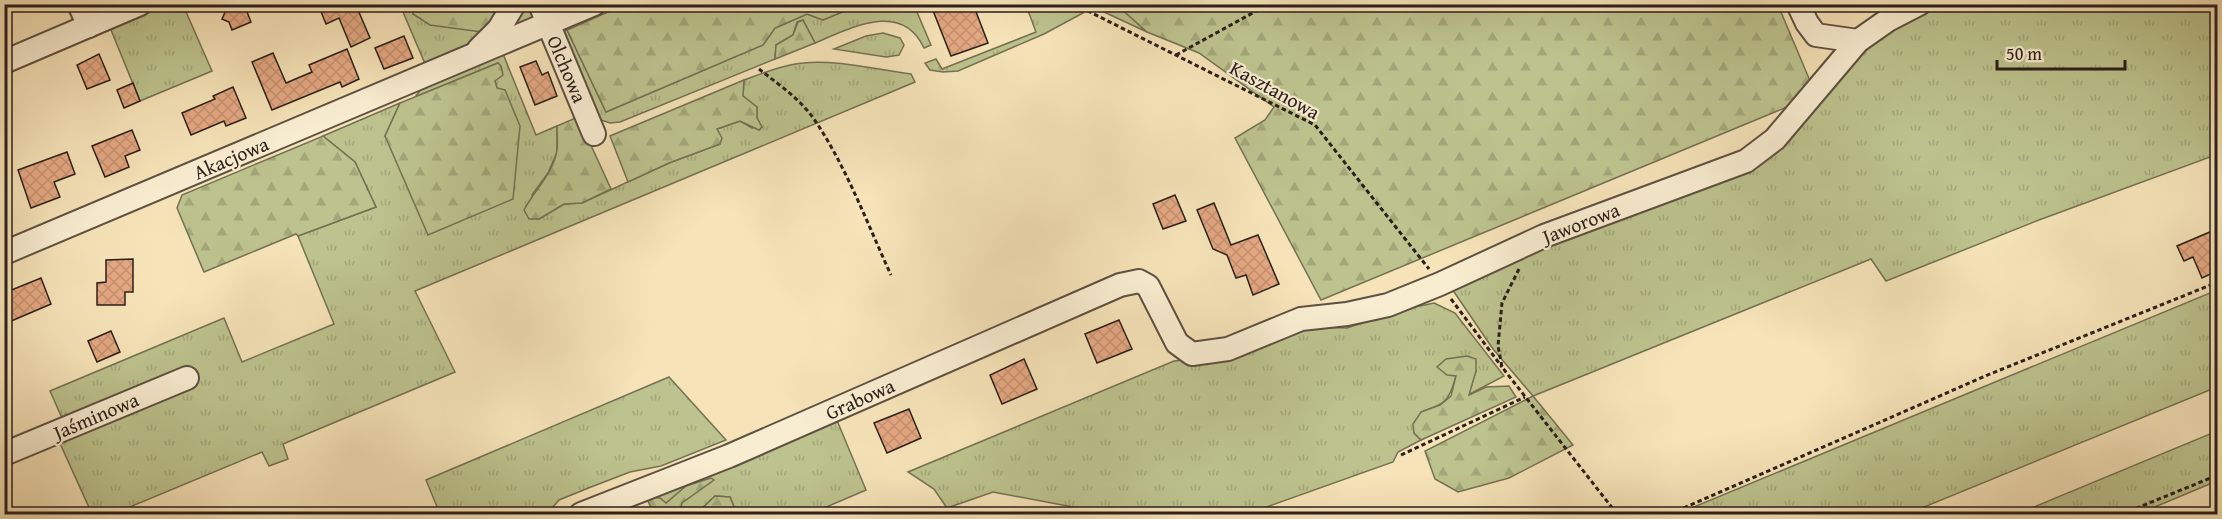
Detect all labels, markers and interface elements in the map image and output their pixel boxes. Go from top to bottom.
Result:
street label: Olchowa [540,31,595,108]
scale bar [1997,33,2124,71]
text: 50 m [2006,40,2042,67]
street label: Kasztanowa [1225,53,1326,126]
street label: Akacjowa [189,129,273,186]
street label: Jaworowa [1535,194,1624,252]
street label: Grabowa [821,370,899,427]
street label: Jaśminowa [46,384,143,448]

